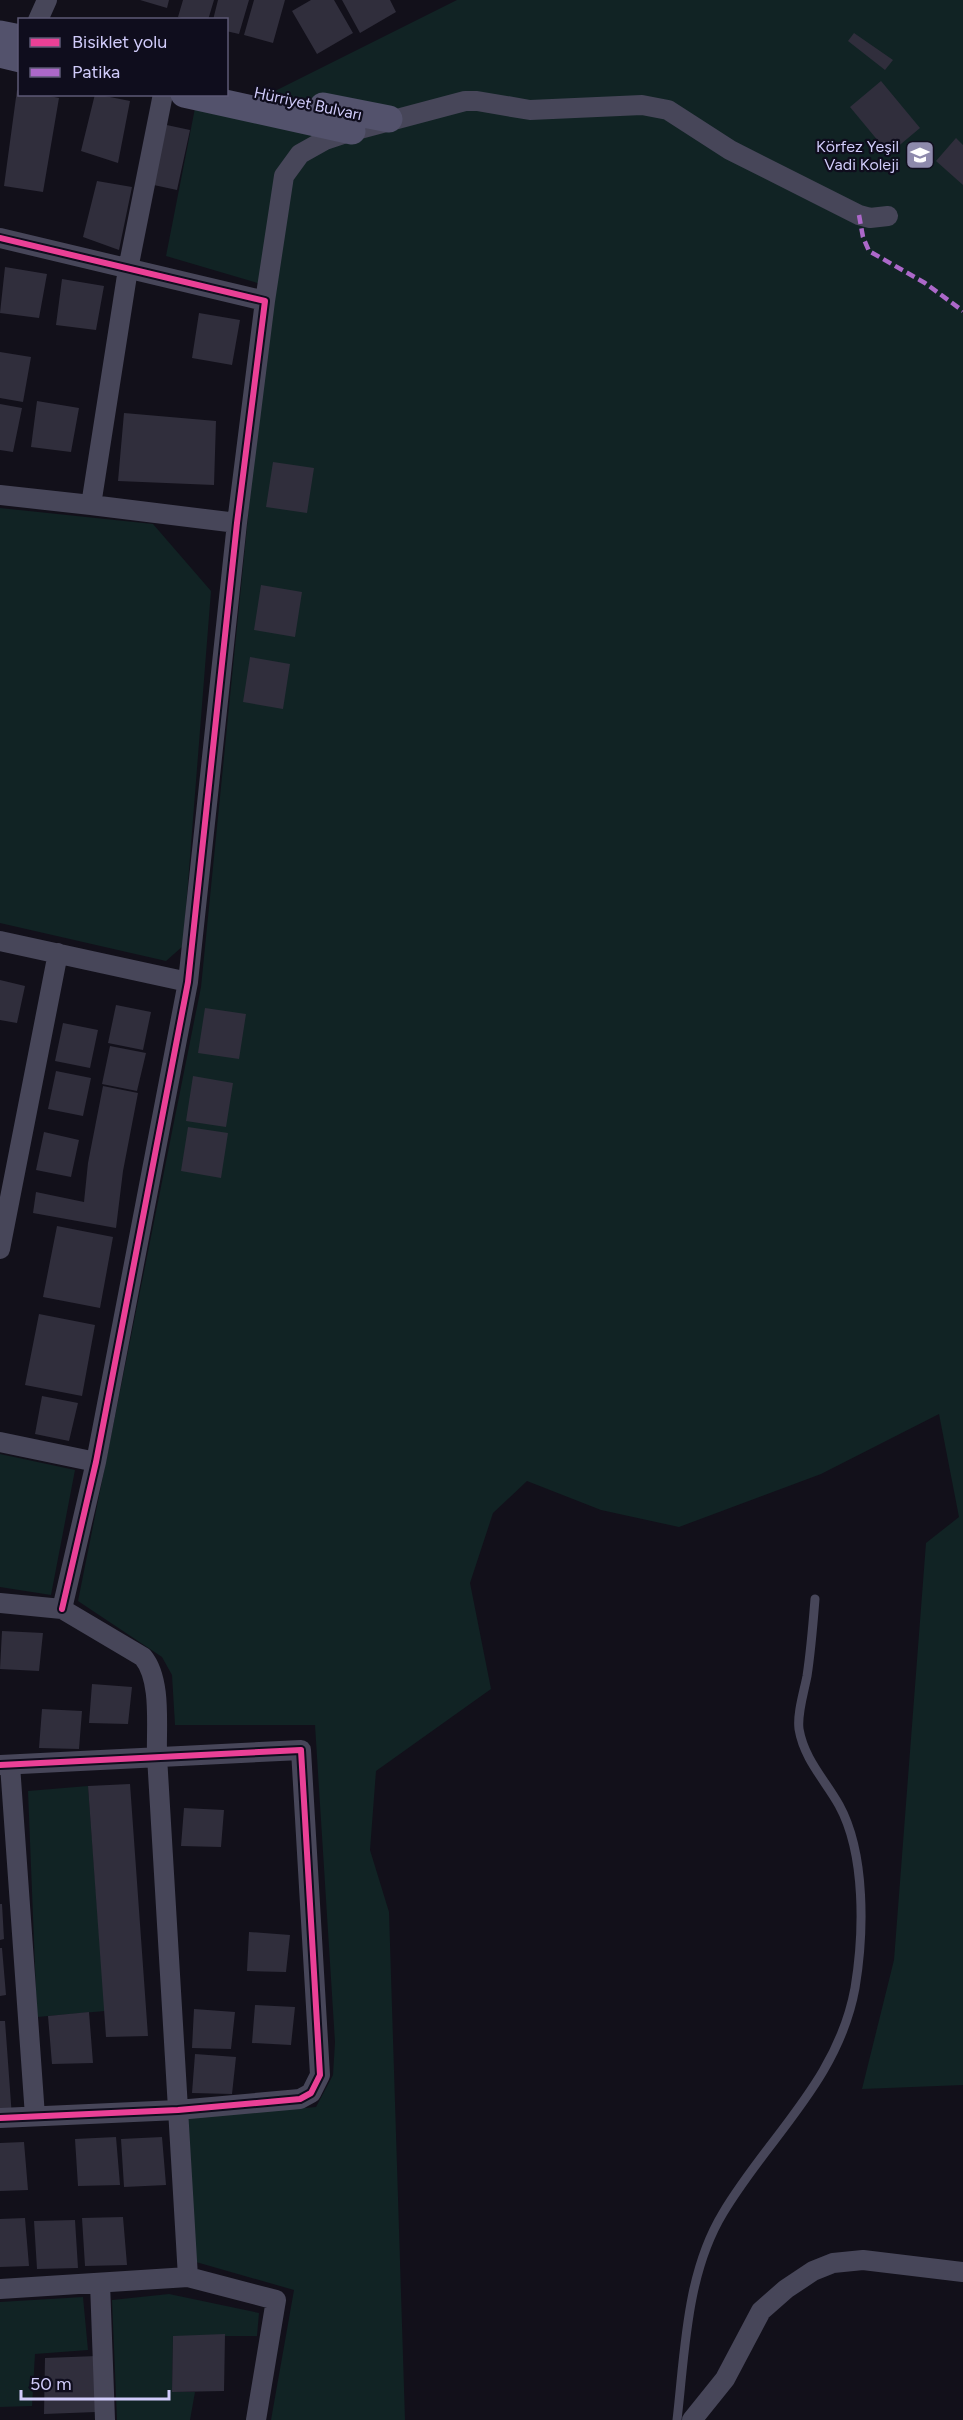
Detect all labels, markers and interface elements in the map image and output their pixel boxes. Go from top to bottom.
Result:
legend [18,18,228,96]
text: Bisiklet yolu [72,31,167,53]
text: Patika [72,61,120,83]
street label: Hürriyet Bulvarı [252,83,364,124]
place label: Körfez Yeşil Vadi Koleji [816,137,899,174]
school or university icon: Körfez Yeşil Vadi Koleji [904,139,936,171]
scale bar [21,2363,170,2401]
text: 50 m [30,2373,72,2395]

